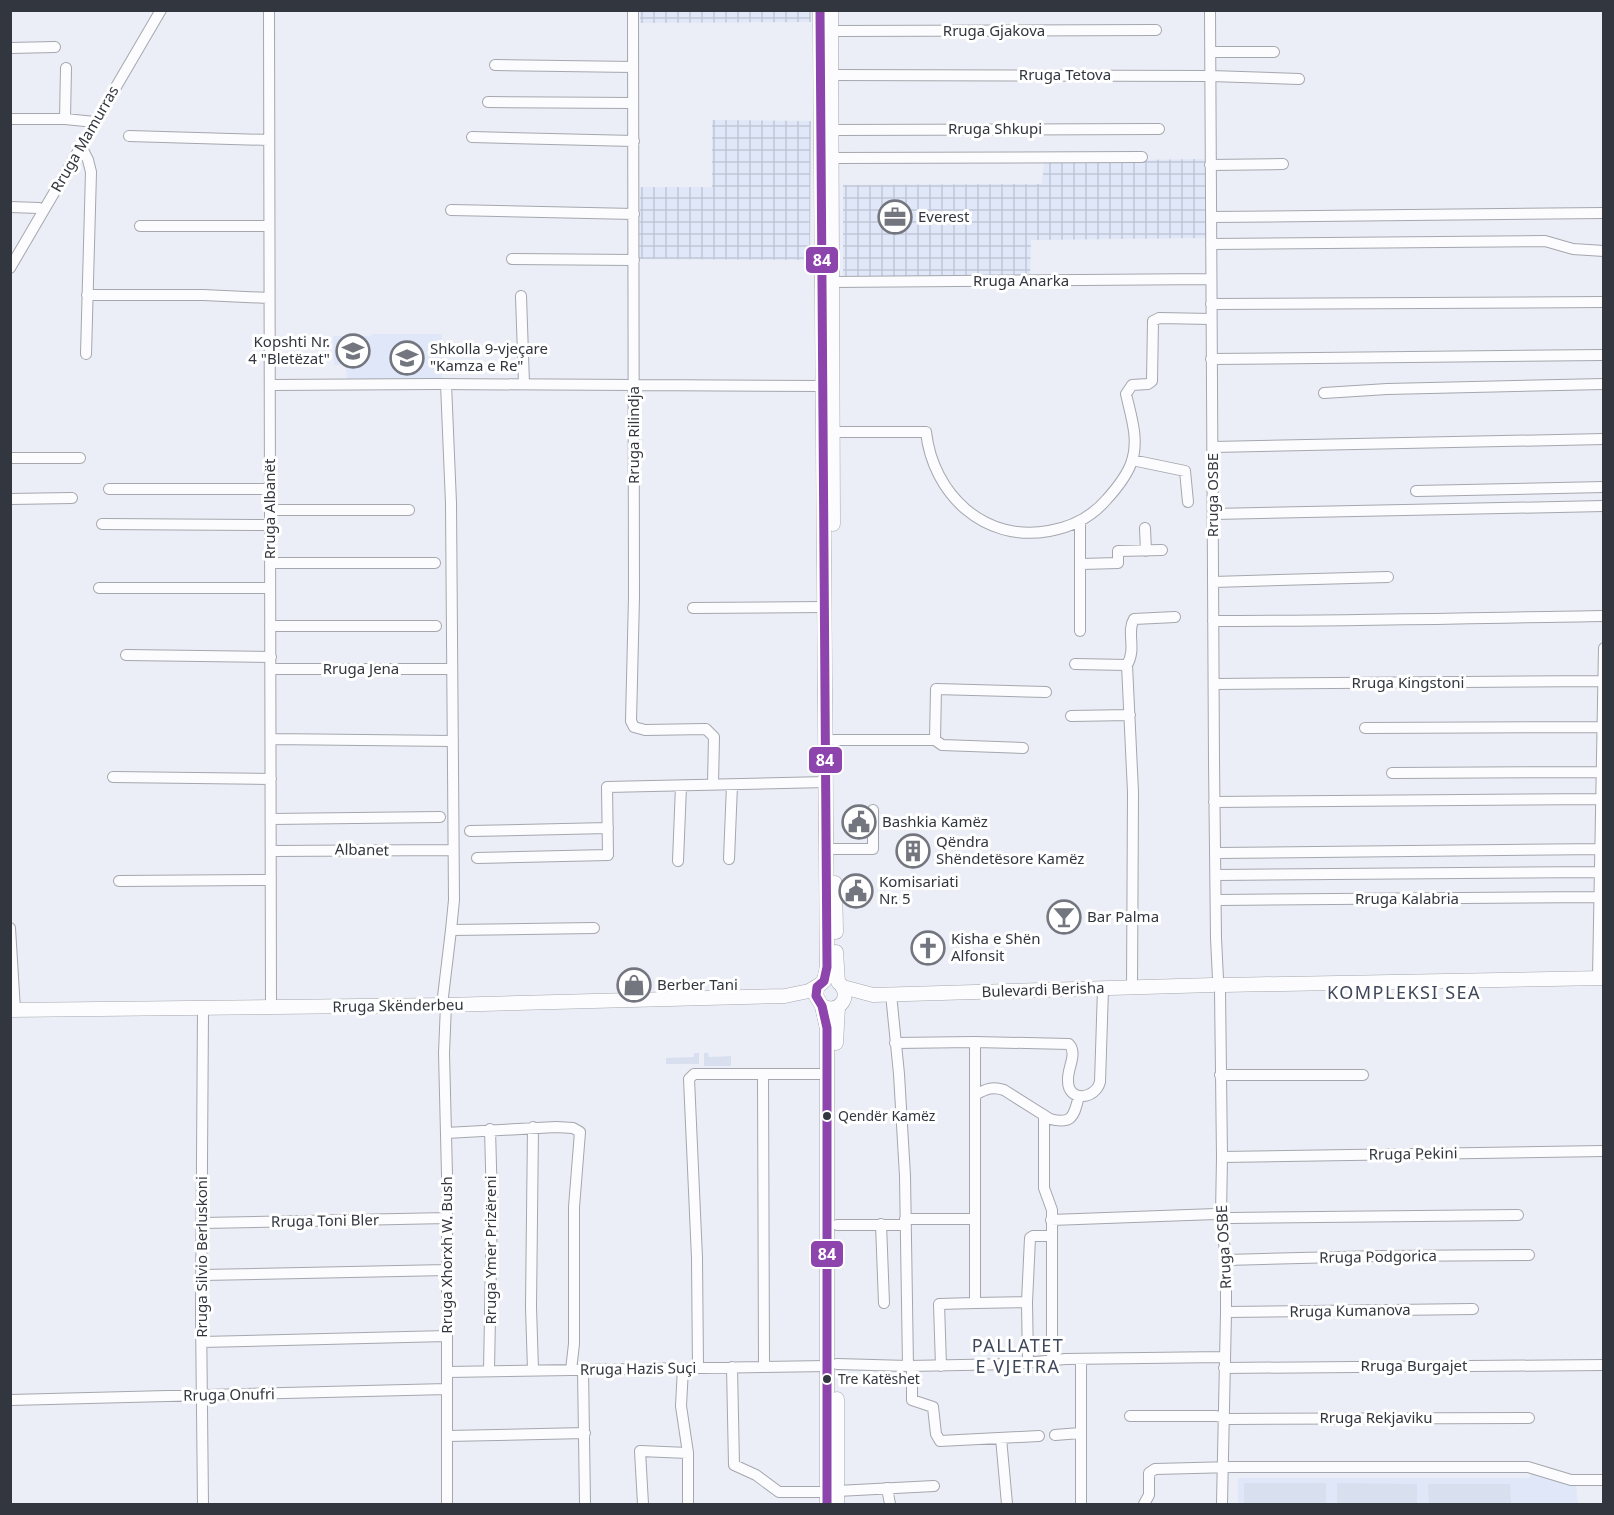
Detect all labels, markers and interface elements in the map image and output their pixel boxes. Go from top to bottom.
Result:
street label: Rruga Gjakova [943,20,1045,40]
street label: Rruga Tetova [1019,64,1111,84]
street label: Rruga Mamurras [46,82,123,195]
street label: Rruga Shkupi [948,118,1042,138]
office icon: Everest [877,199,913,235]
place label: Everest [918,206,970,226]
line badge: 84 [805,246,839,274]
text: 84 [813,249,831,271]
street label: Rruga Anarka [973,270,1069,290]
place label: Kopshti Nr. 4 "Bletëzat" [248,331,330,368]
school or university icon: Kopshti Nr. 4 "Bletëzat" [335,333,371,369]
place label: Shkolla 9-vjeçare "Kamza e Re" [430,338,548,375]
school or university icon: Shkolla 9-vjeçare "Kamza e Re" [389,340,425,376]
street label: Rruga Rilindja [623,386,643,484]
street label: Rruga OSBE [1202,453,1222,537]
street label: Rruga Albanët [259,458,279,559]
street label: Rruga Jena [323,658,399,678]
street label: Rruga Kingstoni [1352,672,1464,692]
line badge: 84 [808,746,843,774]
text: 84 [816,749,834,771]
public building icon: Bashkia Kamëz [841,804,877,840]
place label: Bashkia Kamëz [882,811,988,831]
place label: Qëndra Shëndetësore Kamëz [936,831,1084,868]
building icon: Qëndra Shëndetësore Kamëz [895,833,931,869]
street label: Albanet [335,839,390,859]
place label: Komisariati Nr. 5 [879,871,959,908]
public building icon: Komisariati Nr. 5 [838,873,874,909]
street label: Rruga Kalabria [1355,888,1459,908]
bar icon: Bar Palma [1046,899,1082,935]
place label: Bar Palma [1087,906,1159,926]
place label: Kisha e Shën Alfonsit [951,928,1041,965]
church icon: Kisha e Shën Alfonsit [910,930,946,966]
shop icon: Berber Tani [616,967,652,1003]
place label: Berber Tani [657,974,738,994]
street label: Bulevardi Berisha [981,977,1105,1001]
district label: KOMPLEKSI SEA [1327,980,1481,1004]
street label: Rruga Skënderbeu [332,994,464,1016]
place label: Qendër Kamëz [838,1106,936,1125]
marker: Qendër Kamëz [821,1110,833,1122]
street label: Rruga Pekini [1368,1142,1458,1164]
street label: Rruga Ymer Prizëreni [480,1175,500,1325]
street label: Rruga Silvio Berluskoni [191,1176,211,1338]
street label: Rruga Xhorxh W. Bush [436,1176,456,1334]
street label: Rruga OSBE [1211,1204,1235,1290]
street label: Rruga Toni Bler [271,1209,379,1231]
line badge: 84 [810,1240,844,1268]
text: 84 [818,1243,836,1265]
street label: Rruga Podgorica [1319,1245,1437,1267]
street label: Rruga Kumanova [1289,1299,1411,1321]
district label: PALLATET E VJETRA [972,1333,1064,1378]
street label: Rruga Burgajet [1361,1355,1468,1375]
street label: Rruga Hazis Suçi [580,1357,696,1379]
place label: Tre Katëshet [838,1369,920,1388]
marker: Tre Katëshet [821,1373,833,1385]
street label: Rruga Onufri [183,1383,275,1405]
street label: Rruga Rekjaviku [1319,1407,1433,1427]

